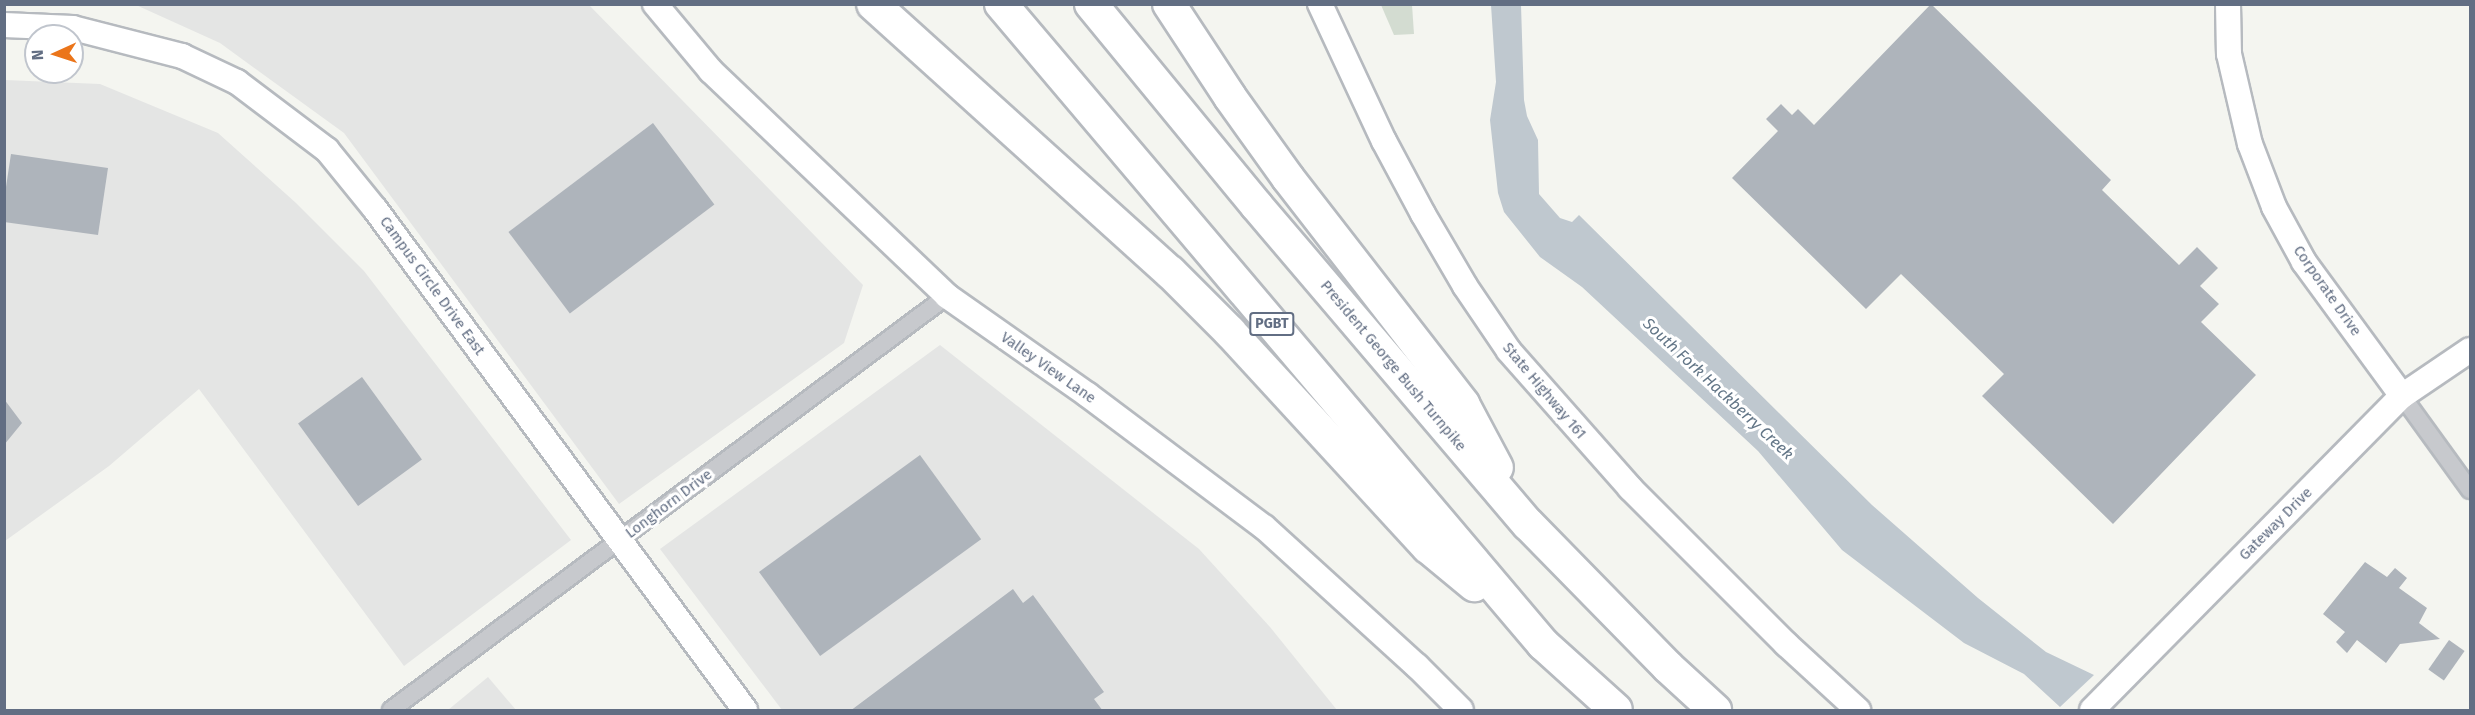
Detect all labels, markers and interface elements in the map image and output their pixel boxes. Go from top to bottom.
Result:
north arrow [24,24,84,84]
text: N [28,49,47,61]
street label: Campus Circle Drive East [376,213,488,359]
street label: Corporate Drive [2289,242,2365,340]
street label: President George Bush Turnpike [1316,277,1470,455]
road number: PGBT [1248,313,1296,335]
water label: South Fork Hackberry Creek [1639,314,1797,464]
street label: Valley View Lane [997,329,1099,407]
street label: State Highway 161 [1498,339,1590,443]
street label: Longhorn Drive [622,466,716,542]
street label: Gateway Drive [2236,484,2316,564]

